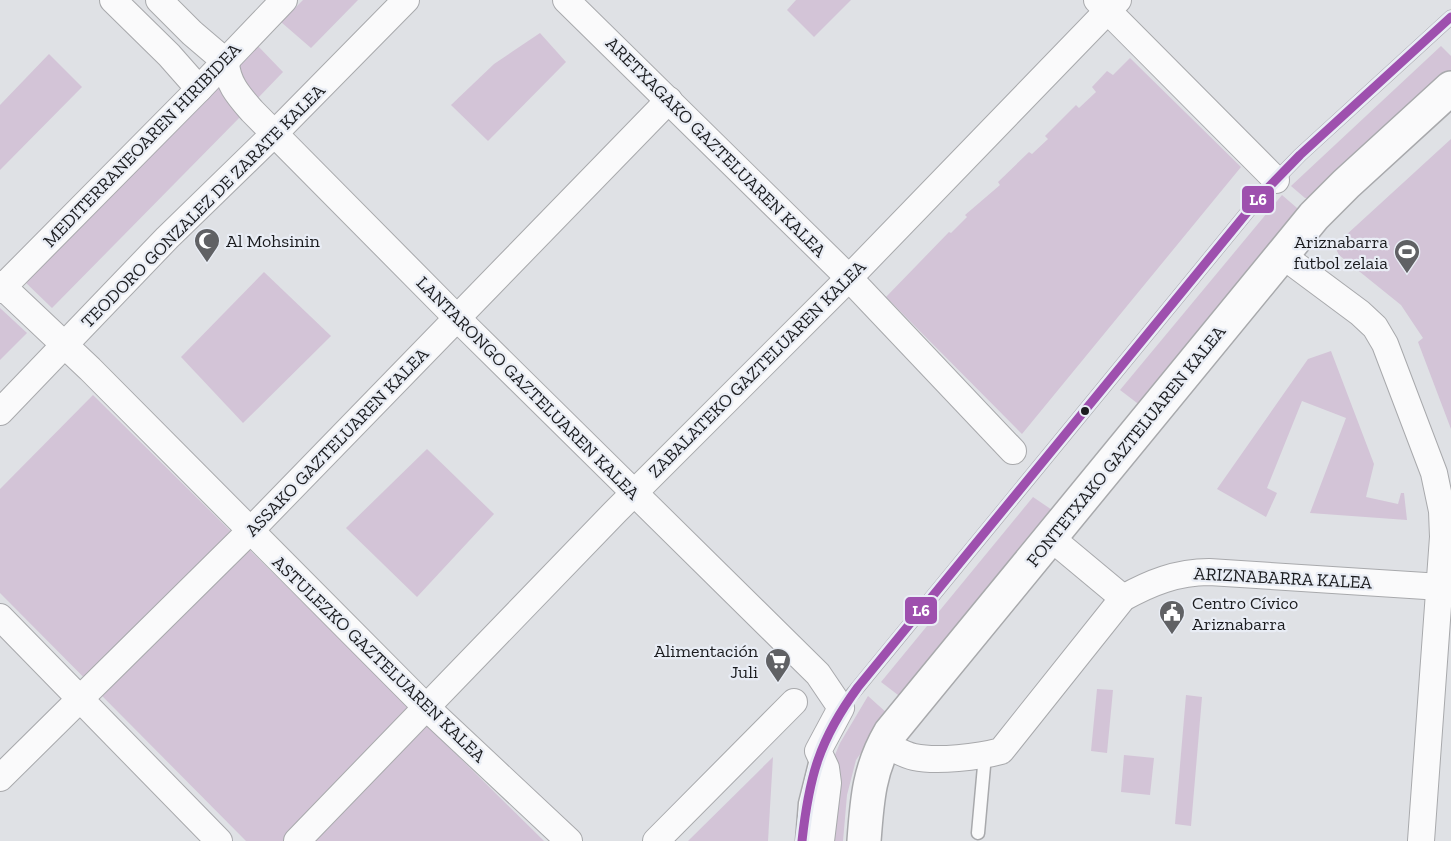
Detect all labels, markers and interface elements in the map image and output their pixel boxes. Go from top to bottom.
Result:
street label: ARETXAGAKO GAZTELUAREN KALEA [601,32,831,262]
street label: MEDITERRANEOAREN HIRIBIDEA [39,38,246,252]
street label: TEODORO GONZALEZ DE ZARATE KALEA [76,79,330,333]
line badge: L6 [1241,185,1275,214]
text: L6 [1249,190,1267,209]
mosque icon: Al Mohsinin [192,226,222,264]
place label: Al Mohsinin [226,230,321,252]
place label: Ariznabarra futbol zelaia [1294,231,1388,274]
sports icon: Ariznabarra futbol zelaia [1392,237,1422,275]
street label: ZABALATEKO GAZTELUAREN KALEA [644,256,870,482]
street label: LANTARONGO GAZTELUAREN KALEA [412,272,645,505]
street label: FONTETXAKO GAZTELUAREN KALEA [1022,321,1230,571]
street label: ASSAKO GAZTELUAREN KALEA [241,343,433,541]
unlabelled marker [1079,405,1091,417]
street label: ASTULEZKO GAZTELUAREN KALEA [268,551,490,767]
street label: ARIZNABARRA KALEA [1193,562,1373,594]
place label: Centro Cívico Ariznabarra [1192,592,1298,635]
line badge: L6 [904,596,938,625]
public building icon: Centro Cívico Ariznabarra [1157,598,1187,636]
text: L6 [912,601,930,620]
place label: Alimentación Juli [654,640,759,683]
supermarket icon: Alimentación Juli [763,646,793,684]

